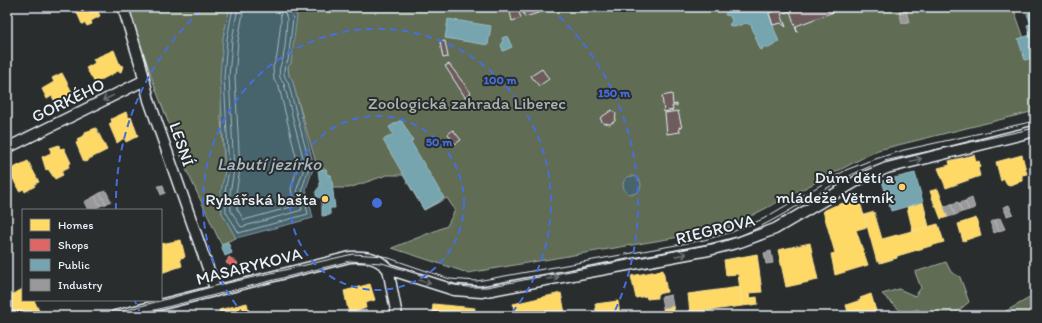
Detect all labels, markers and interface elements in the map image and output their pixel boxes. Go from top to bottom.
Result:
text: 100 m [483,73,517,87]
street label: GORKÉHO [28,74,108,126]
text: 150 m [598,86,631,100]
park label: Zoologická zahrada Liberec [368,93,566,113]
one-way arrow [103,95,115,102]
street label: LESNÍ [165,119,199,169]
text: 50 m [426,135,453,149]
water label: Labutí jezírko [217,153,322,175]
one-way arrow [909,156,922,163]
place label: Dům dětí a mládeže Větrník [776,167,894,207]
marker: Dům dětí a mládeže Větrník [897,182,907,192]
place label: Rybářská bašta [205,189,317,209]
marker: Rybářská bašta [320,194,330,204]
centre of rings [370,196,384,210]
legend [22,209,162,301]
street label: RIEGROVA [673,209,757,249]
text: Homes [58,218,94,232]
text: Shops [58,238,89,252]
street label: MASARYKOVA [194,243,304,289]
one-way arrow [674,251,687,259]
text: Public [58,258,90,272]
one-way arrow [546,274,559,282]
text: Industry [58,278,103,292]
one-way arrow [418,279,431,286]

